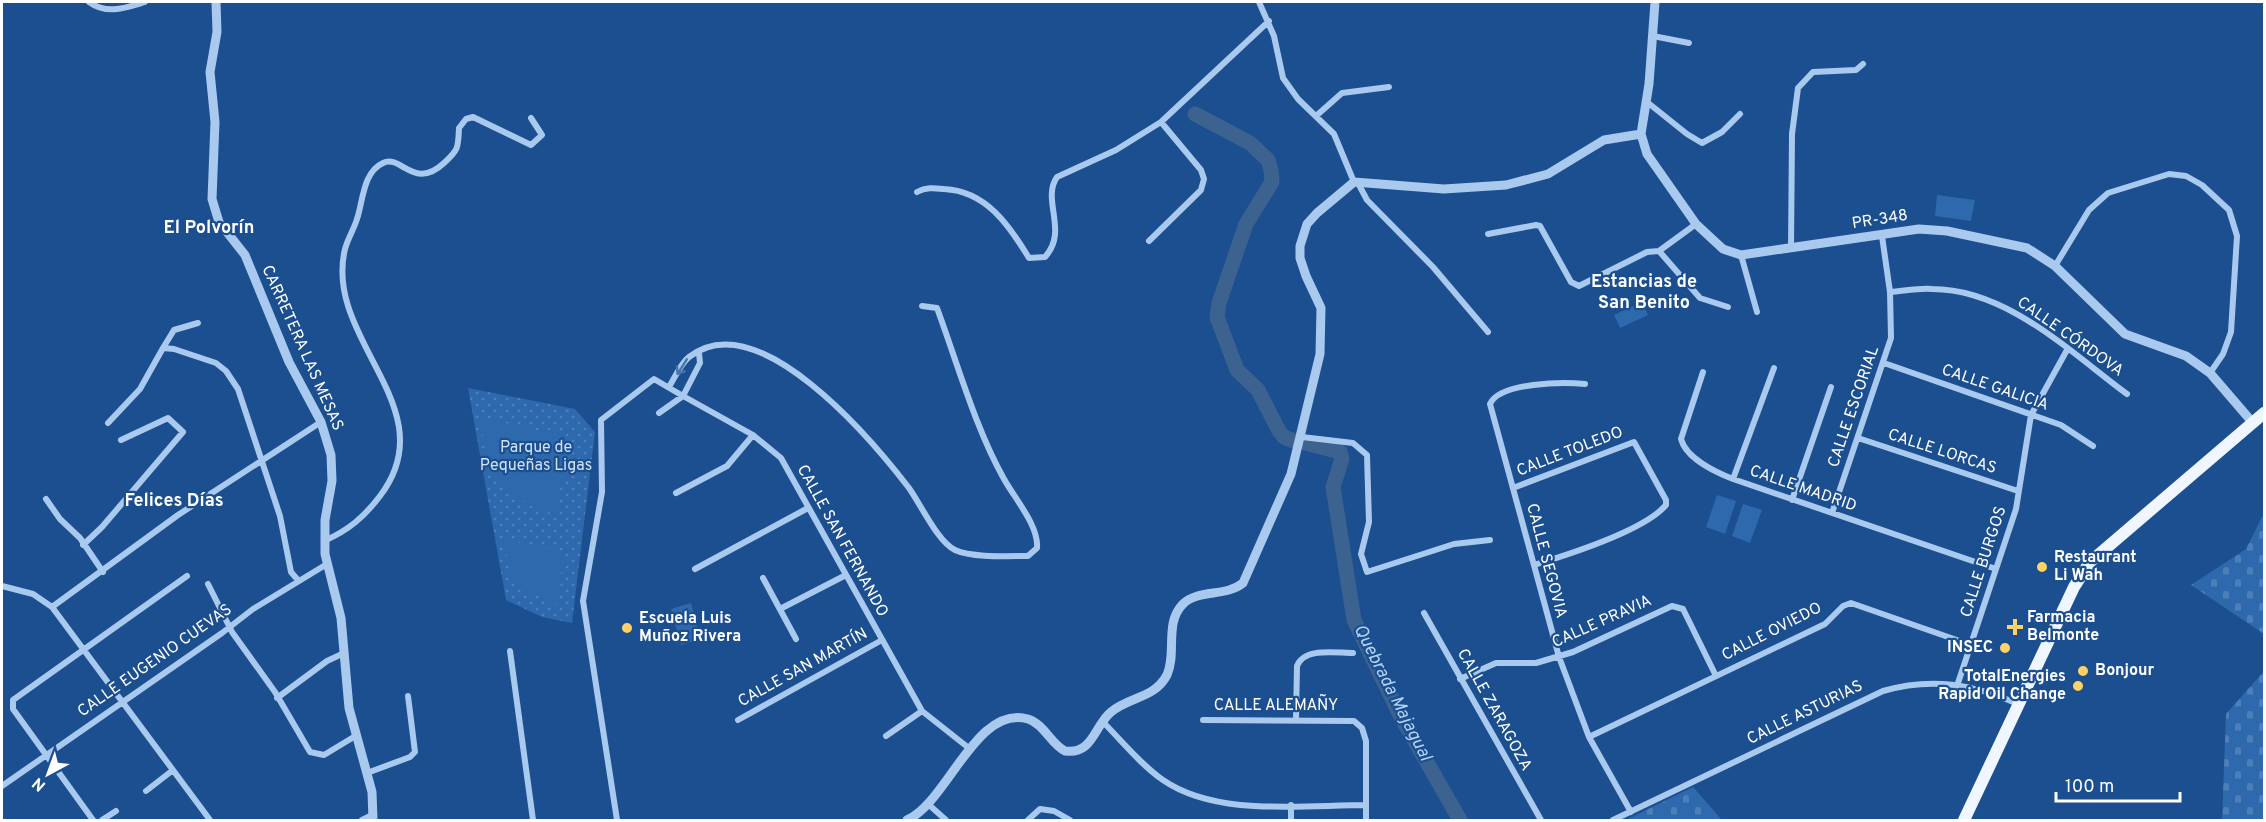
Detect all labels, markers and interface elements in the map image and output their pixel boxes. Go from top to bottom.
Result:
street label: PR-348 [1851,206,1909,234]
district label: El Polvorín [164,217,254,240]
street label: CARRETERA LAS MESAS [256,262,348,434]
district label: Estancias de San Benito [1591,271,1697,315]
street label: CALLE CÓRDOVA [2013,291,2129,381]
street label: CALLE ESCORIAL [1824,344,1884,470]
one-way arrow [675,358,687,375]
street label: CALLE GALICIA [1939,360,2051,416]
street label: CALLE TOLEDO [1514,423,1626,481]
street label: CALLE LORCAS [1885,425,1999,479]
park label: Parque de Pequeñas Ligas [480,438,592,476]
street label: CALLE SAN FERNANDO [792,461,892,621]
street label: CALLE MADRID [1747,461,1859,517]
district label: Felices Días [124,490,224,513]
street label: CALLE SEGOVIA [1521,501,1571,621]
street label: CALLE BURGOS [1957,504,2011,620]
place label: Restaurant Li Wah [2054,548,2137,586]
marker: Restaurant Li Wah [2035,560,2049,574]
street label: CALLE PRAVIA [1549,591,1655,653]
street label: CALLE OVIEDO [1719,598,1825,666]
street label: CALLE EUGENIO CUEVAS [74,600,236,722]
place label: Farmacia Belmonte [2027,608,2099,646]
place label: Escuela Luis Muñoz Rivera [639,609,741,647]
marker: Farmacia Belmonte [2008,620,2022,634]
marker: Escuela Luis Muñoz Rivera [620,621,634,635]
water label: Quebrada Majagual [1348,621,1437,767]
street label: CALLE SAN MARTÍN [734,622,871,712]
place label: INSEC [1947,638,1993,658]
marker: INSEC [1998,641,2012,655]
street label: CALLE ZARAGOZA [1452,645,1536,775]
place label: Bonjour [2095,661,2155,681]
marker: Bonjour [2076,664,2090,678]
place label: TotalEnergies Rapid Oil Change [1938,667,2066,705]
street label: CALLE ASTURIAS [1744,676,1866,750]
marker: TotalEnergies Rapid Oil Change [2071,679,2085,693]
street label: CALLE ALEMAÑY [1214,693,1338,716]
north arrow [18,744,78,804]
scale bar [2056,765,2180,803]
text: N [29,772,50,795]
text: 100 m [2065,776,2114,799]

